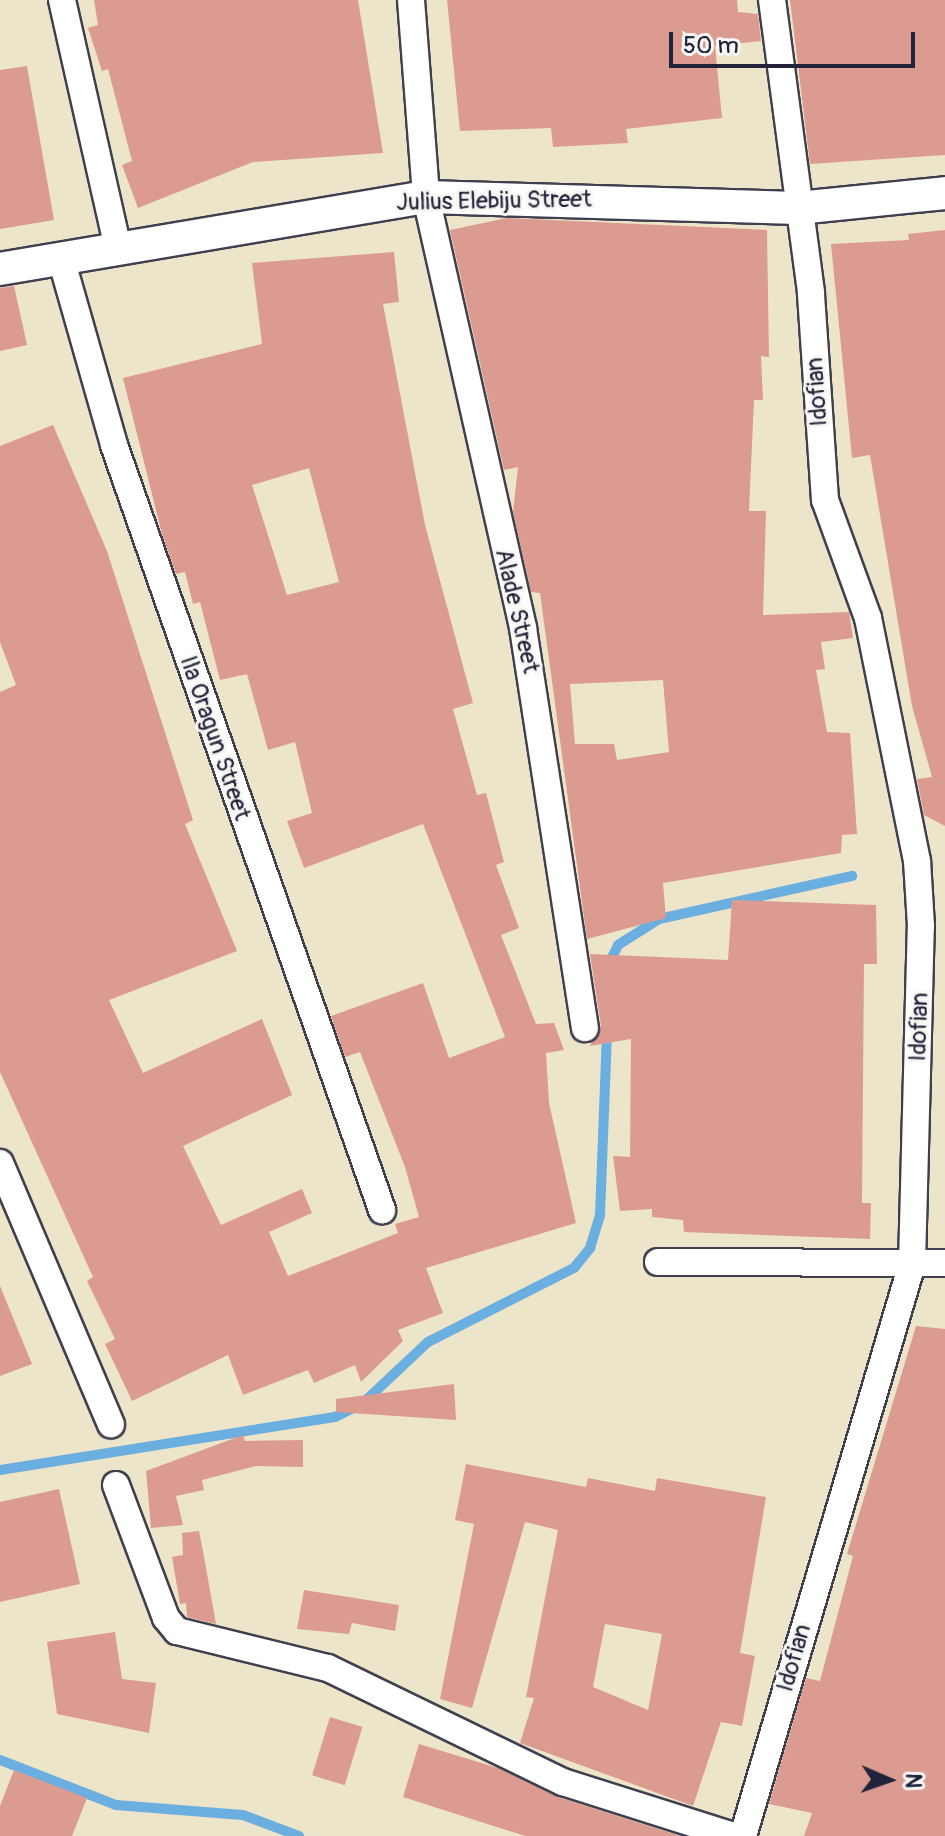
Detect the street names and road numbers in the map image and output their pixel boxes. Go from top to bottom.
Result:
street label: Julius Elebiju Street [396,185,592,217]
street label: Idofian [800,357,834,427]
street label: Alade Street [489,546,545,676]
street label: Ila Oragun Street [173,652,257,824]
street label: Idofian [903,992,935,1062]
street label: Idofian [771,1621,817,1695]

